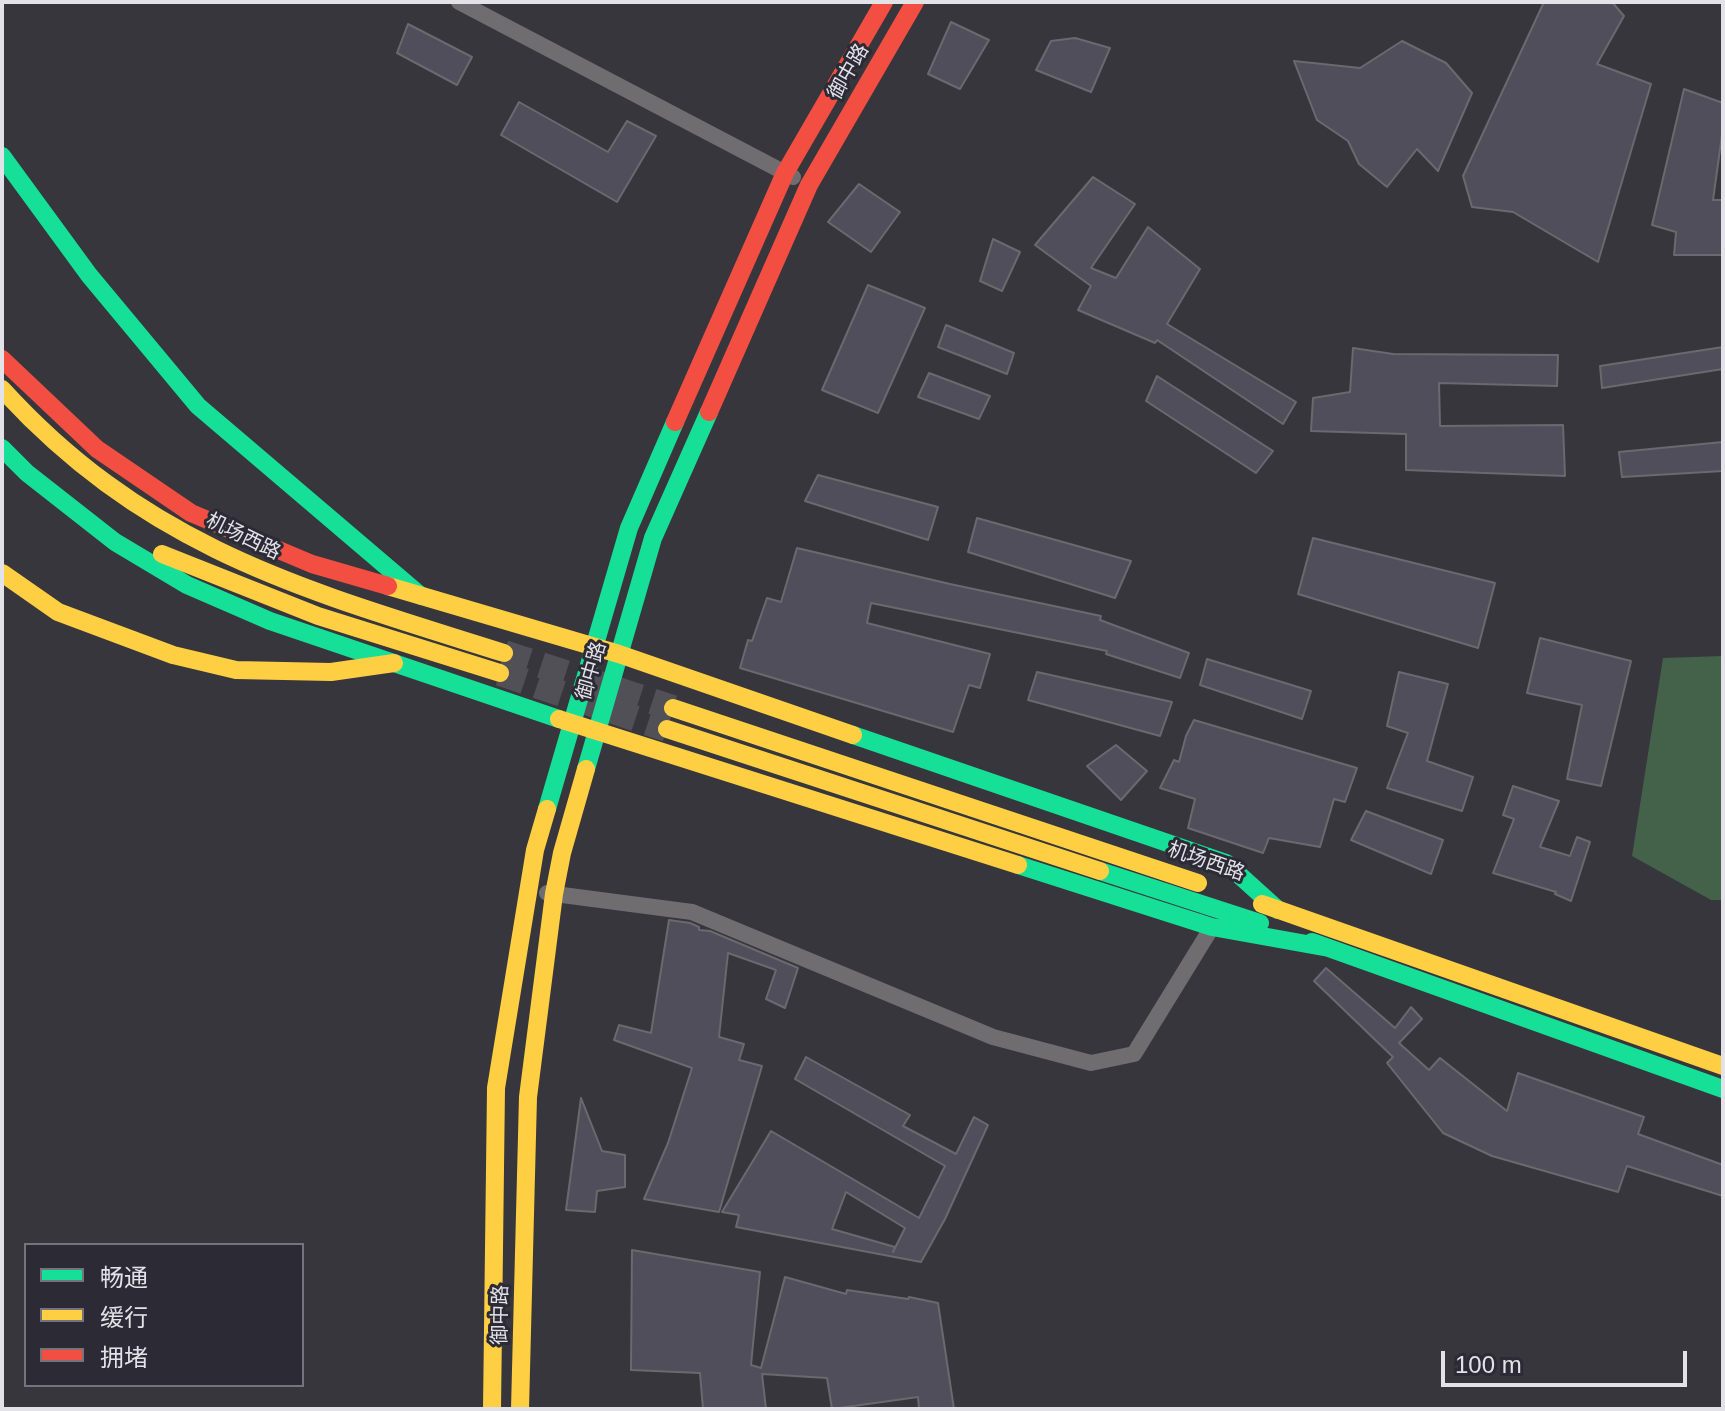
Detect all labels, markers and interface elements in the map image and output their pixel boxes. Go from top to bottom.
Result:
street label: 御中路 [824,40,874,104]
street label: 机场西路 [202,509,284,565]
street label: 御中路 [572,639,612,703]
street label: 机场西路 [1164,838,1248,886]
legend [24,1243,304,1387]
text: 畅通 [100,1264,148,1291]
street label: 御中路 [488,1285,514,1345]
text: 缓行 [100,1304,148,1331]
scale bar [1445,1335,1691,1385]
text: 拥堵 [100,1344,148,1371]
text: 100 m [1455,1351,1522,1378]

